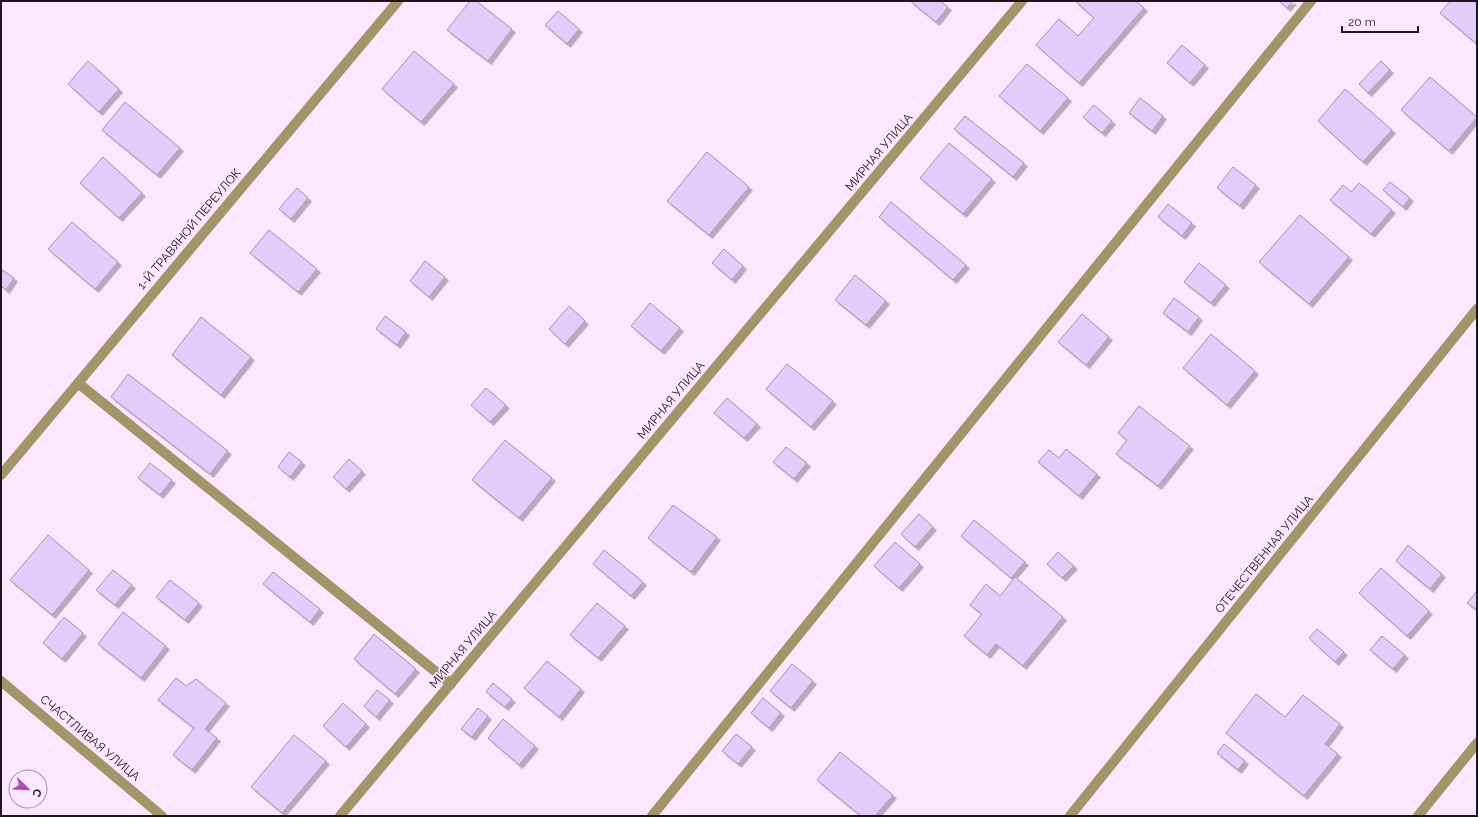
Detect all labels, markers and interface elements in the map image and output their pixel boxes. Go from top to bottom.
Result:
scale bar [1342,8,1418,34]
text: 20 m [1348,15,1376,29]
street label: МИРНАЯ УЛИЦА [842,110,916,194]
street label: 1-Й ТРАВЯНОЙ ПЕРЕУЛОК [134,165,244,292]
street label: МИРНАЯ УЛИЦА [634,358,708,442]
street label: ОТЕЧЕСТВЕННАЯ УЛИЦА [1212,492,1316,616]
street label: МИРНАЯ УЛИЦА [426,607,500,691]
street label: СЧАСТЛИВАЯ УЛИЦА [37,692,143,784]
north arrow [8,769,48,809]
text: С [29,787,44,799]

